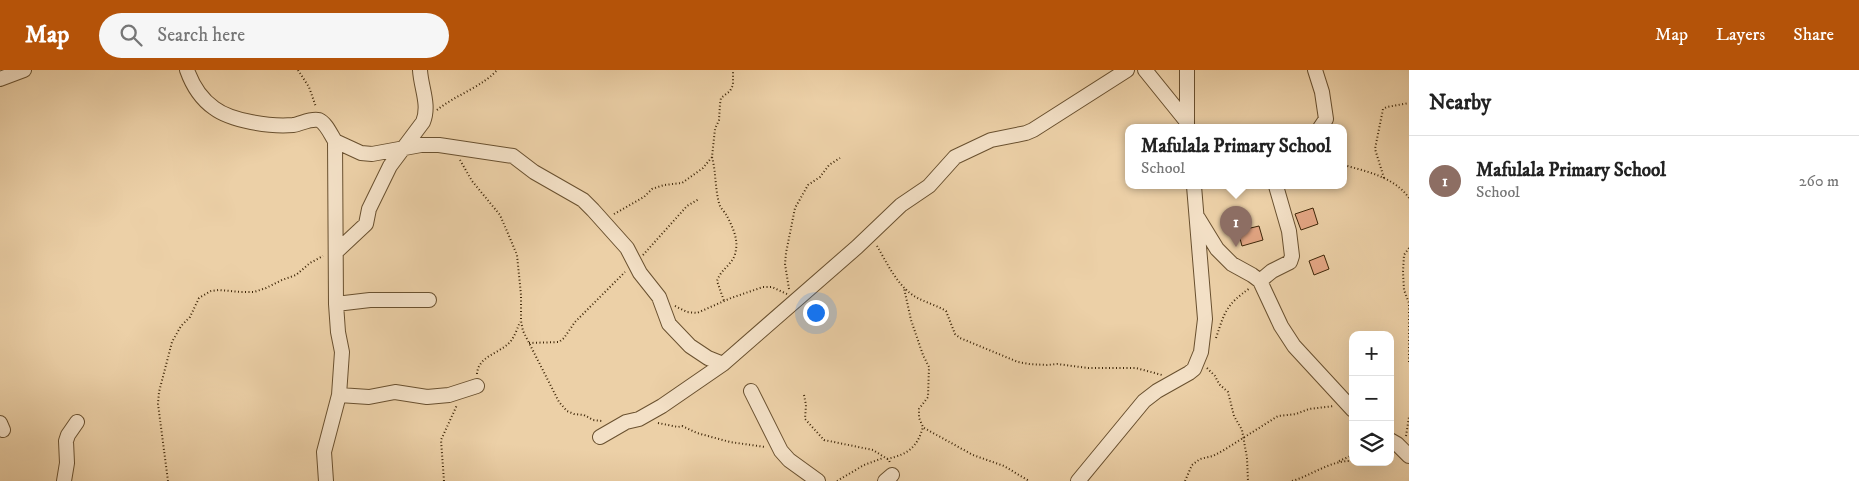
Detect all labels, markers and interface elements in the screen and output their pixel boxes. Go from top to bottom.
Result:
search box [99,13,449,58]
text: Map [25,20,69,50]
icon: search [117,21,145,49]
text: Search here [157,24,245,47]
text: Map [1655,24,1688,46]
text: Layers [1716,24,1765,46]
text: Share [1793,24,1834,46]
text: Nearby [1429,90,1491,116]
popup [1125,124,1347,189]
text: Mafulala Primary School [1141,135,1331,158]
text: School [1141,158,1185,178]
text: Mafulala Primary School [1476,159,1666,182]
text: 1 [1442,171,1448,191]
text: 260 m [1799,171,1839,191]
text: School [1476,182,1520,202]
pin: 1 [1220,206,1252,247]
your location [803,300,829,326]
map controls [1349,331,1394,466]
button: + [1349,331,1394,376]
button: − [1349,376,1394,421]
button: layers [1349,421,1394,466]

